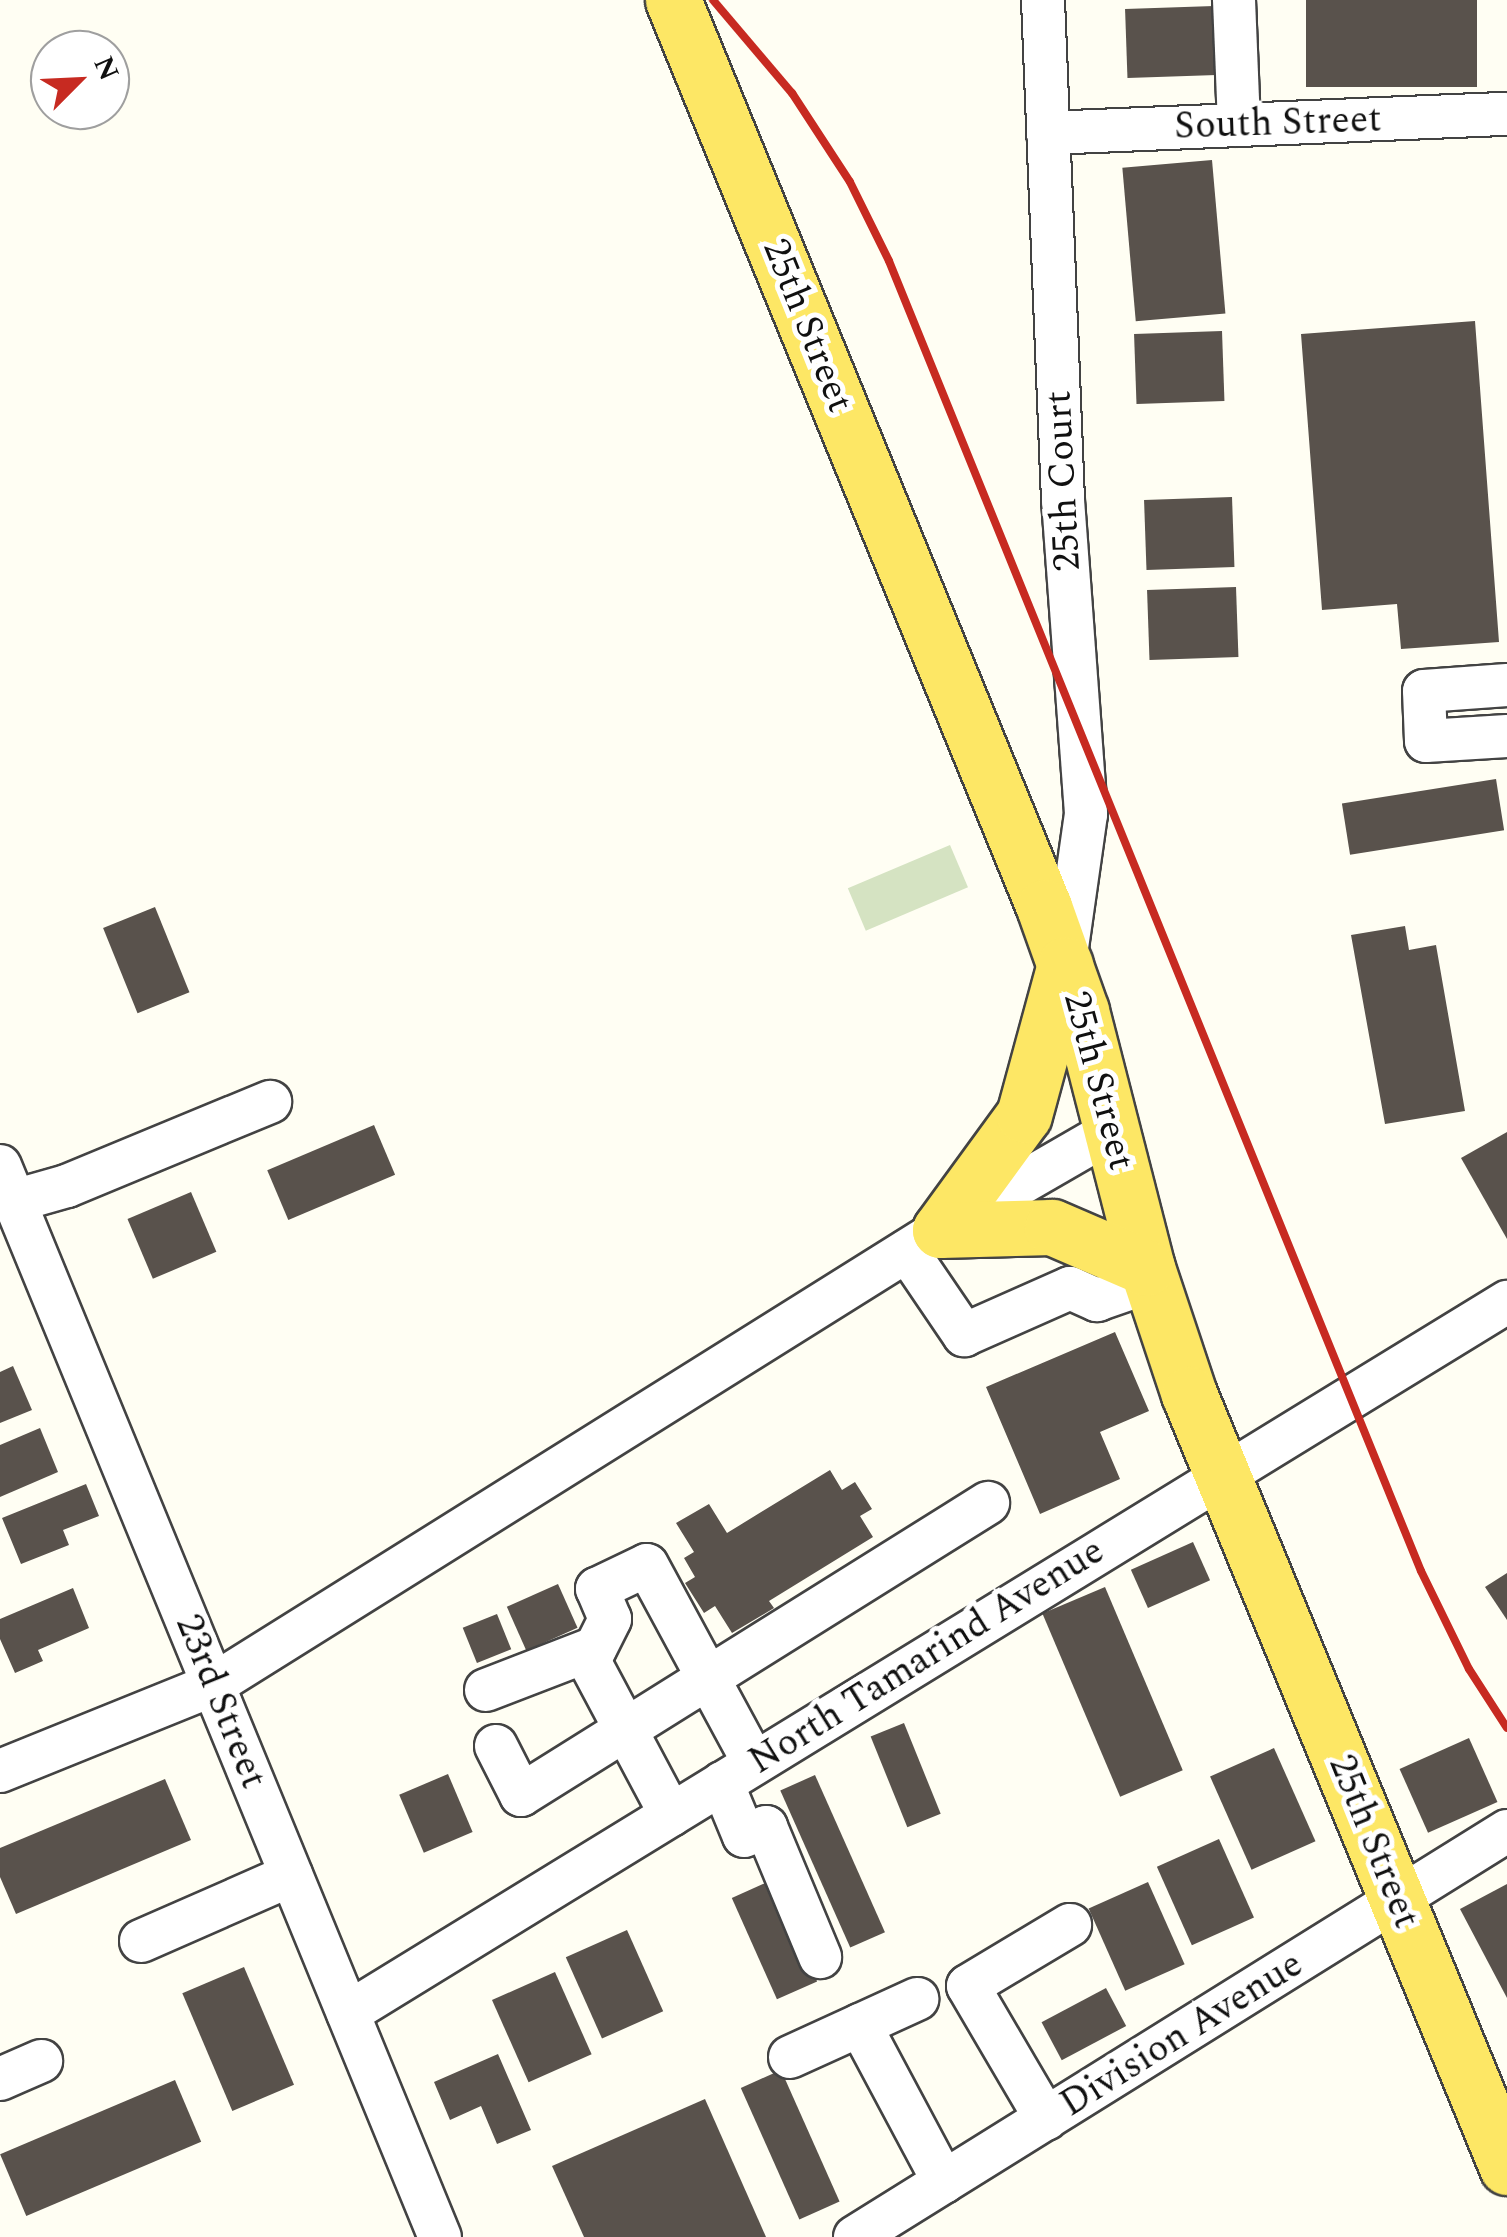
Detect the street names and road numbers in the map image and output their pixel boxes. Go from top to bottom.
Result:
street label: South Street [1173,98,1383,150]
street label: 25th Street [752,233,862,419]
street label: 25th Court [1036,389,1092,573]
street label: 25th Street [1052,987,1144,1175]
street label: North Tamarind Avenue [741,1529,1113,1785]
street label: 23rd Street [164,1608,276,1796]
street label: 25th Street [1318,1749,1428,1935]
street label: Division Avenue [1052,1942,1312,2128]

